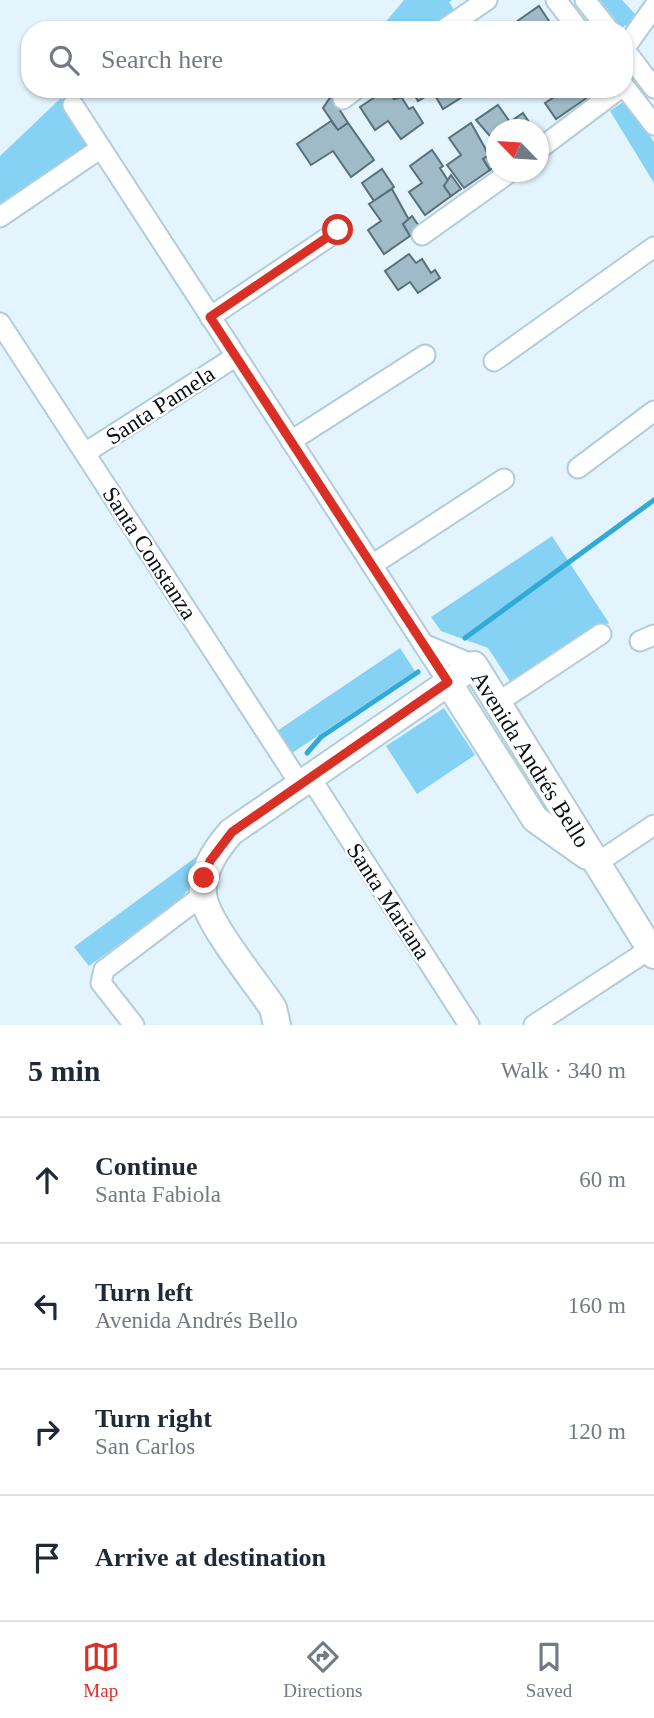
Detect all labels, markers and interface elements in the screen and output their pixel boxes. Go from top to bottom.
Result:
search box [21,21,633,98]
icon: search [45,41,83,79]
text: Search here [101,45,223,74]
north arrow [486,119,549,182]
route start [322,214,353,245]
street label: Santa Pamela [101,361,219,450]
street label: Santa Constanza [98,482,202,624]
street label: Avenida Andrés Bello [466,667,595,852]
street label: Santa Mariana [342,838,435,964]
route end [188,862,219,893]
text: 5 min [28,1054,101,1087]
text: Walk · 340 m [501,1058,626,1083]
text: Continue [95,1152,198,1181]
icon: ahead [28,1161,66,1199]
text: 60 m [579,1167,626,1192]
text: Santa Fabiola [95,1182,221,1207]
text: Turn left [95,1278,193,1307]
icon: left [28,1287,66,1325]
text: 160 m [568,1293,626,1318]
text: Avenida Andrés Bello [95,1308,298,1333]
text: Turn right [95,1404,212,1433]
icon: right [28,1413,66,1451]
text: 120 m [568,1419,626,1444]
text: San Carlos [95,1434,195,1459]
icon: arrive [28,1539,66,1577]
text: Arrive at destination [95,1543,326,1572]
tab: Map [82,1638,120,1702]
tab: Directions [283,1638,362,1702]
tab: Saved [526,1638,572,1702]

